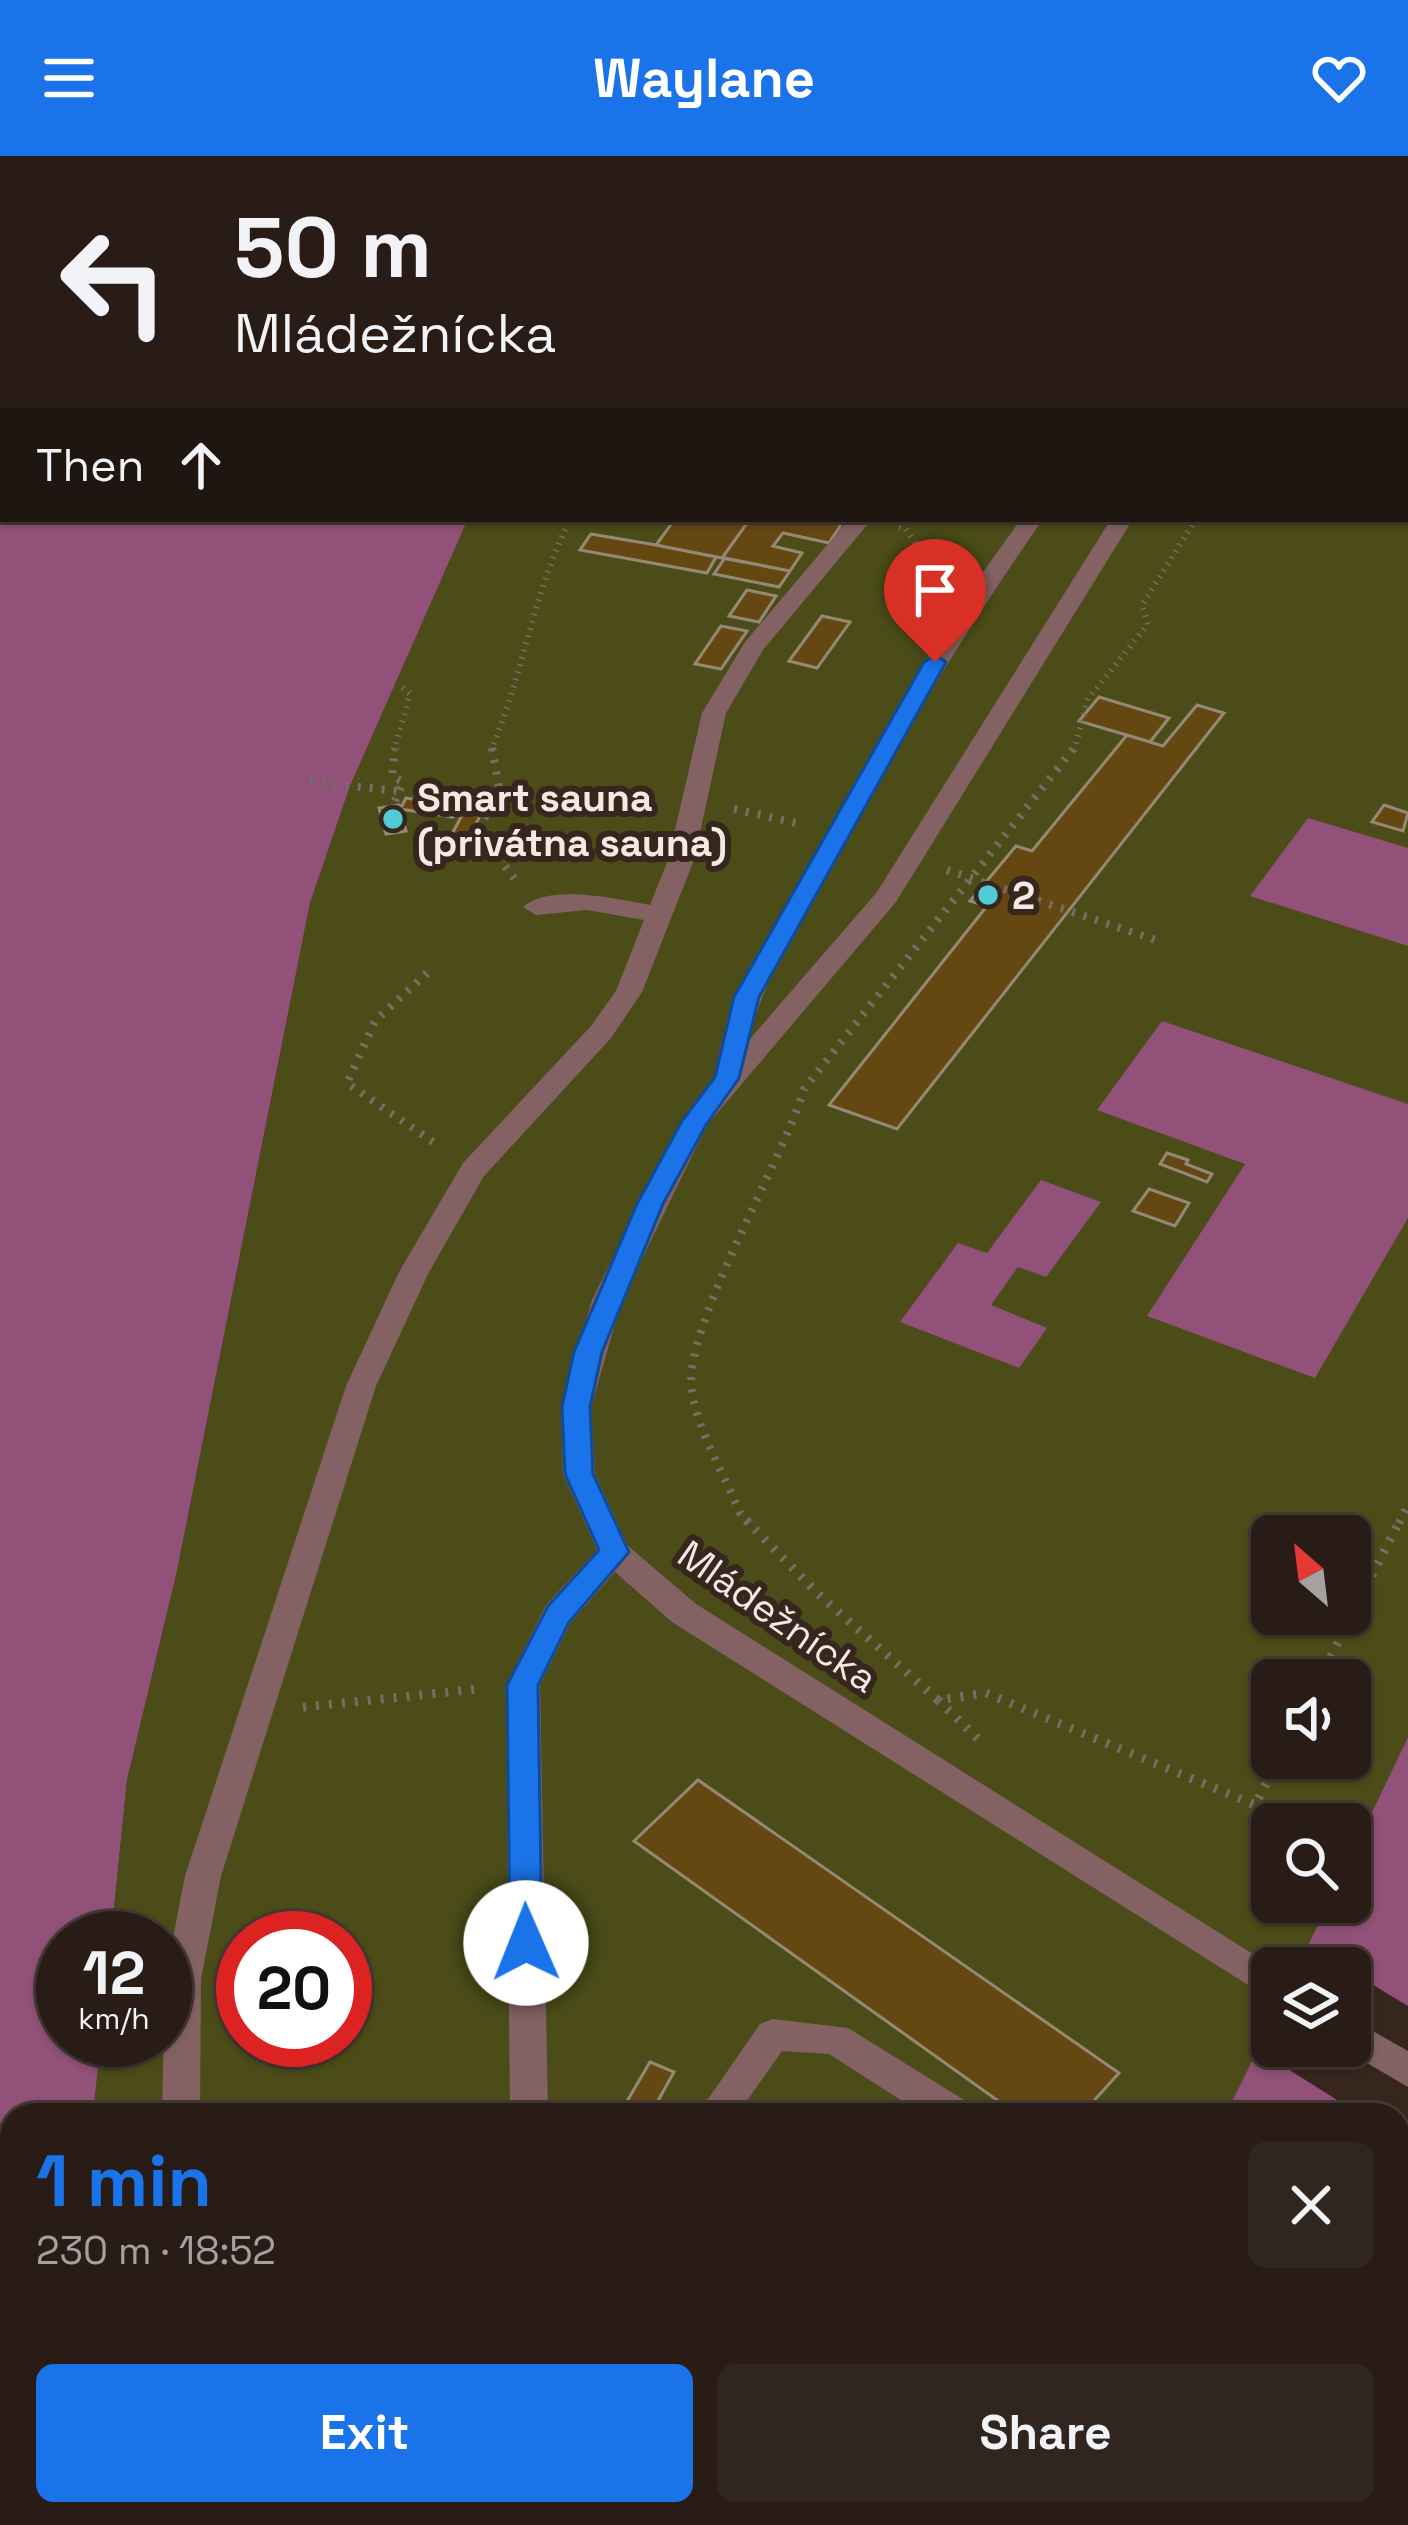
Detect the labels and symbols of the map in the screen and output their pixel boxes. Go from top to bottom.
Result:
pin [884,539,986,662]
place label: Smart sauna (privátna sauna) [417,773,727,867]
marker: Smart sauna (privátna sauna) [380,806,406,832]
place label: 2 [1012,871,1035,920]
marker: 2 [975,882,1001,908]
north arrow [1251,1515,1371,1635]
street label: Mládežnícka [668,1530,887,1703]
position arrow [463,1880,589,2006]
speed limit sign: 20 [216,1911,372,2067]

